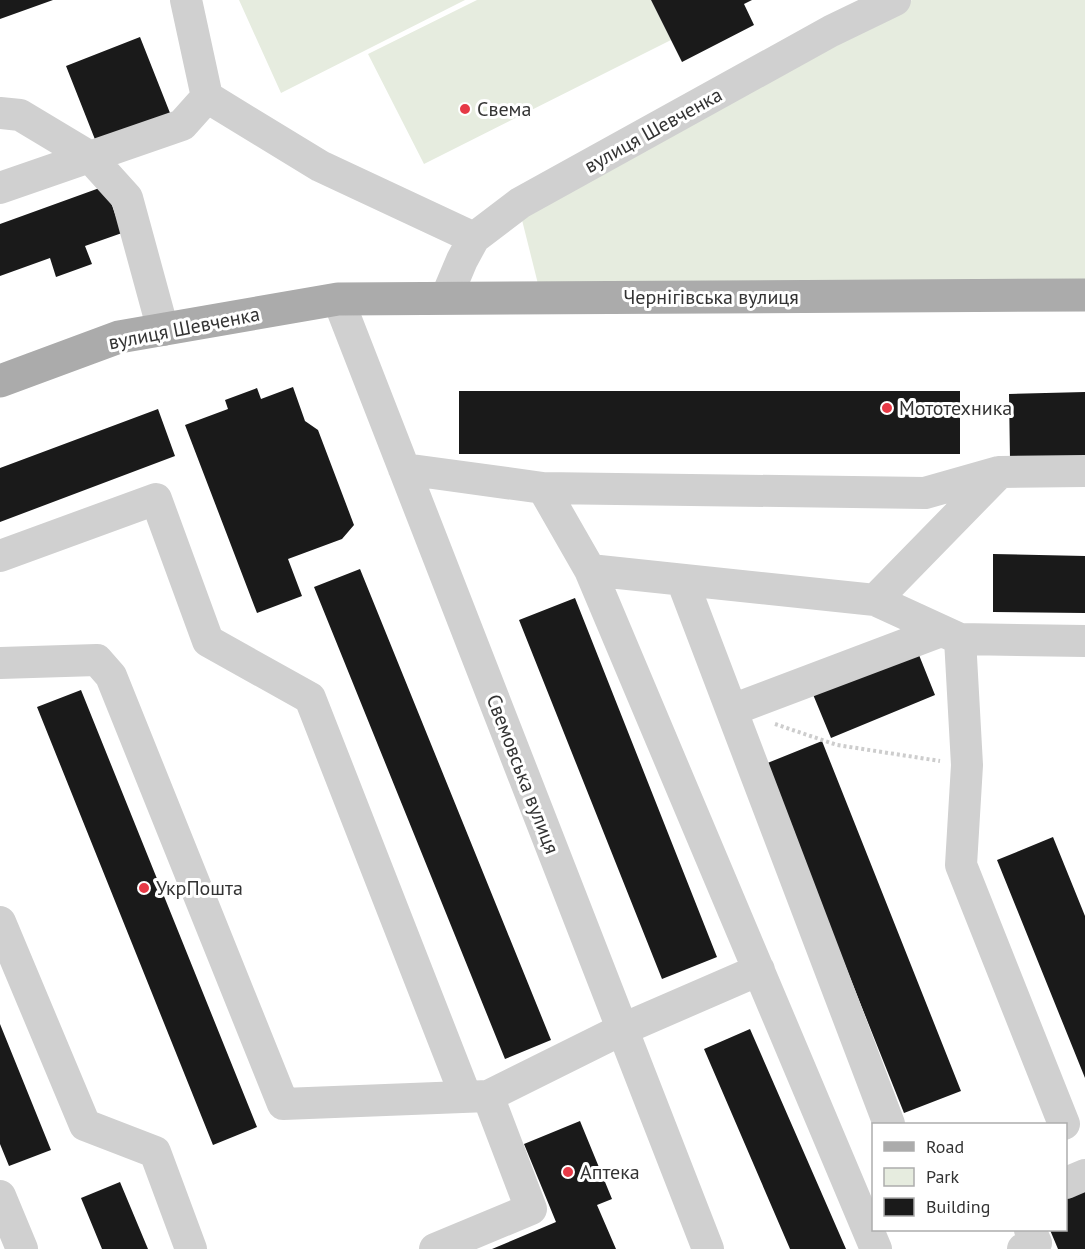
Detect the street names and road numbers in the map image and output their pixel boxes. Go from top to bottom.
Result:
street label: вулиця Шевченка [579,81,727,179]
street label: Чернігівська вулиця [623,284,799,310]
street label: вулиця Шевченка [106,301,262,355]
street label: Свемовська вулиця [481,691,565,857]

